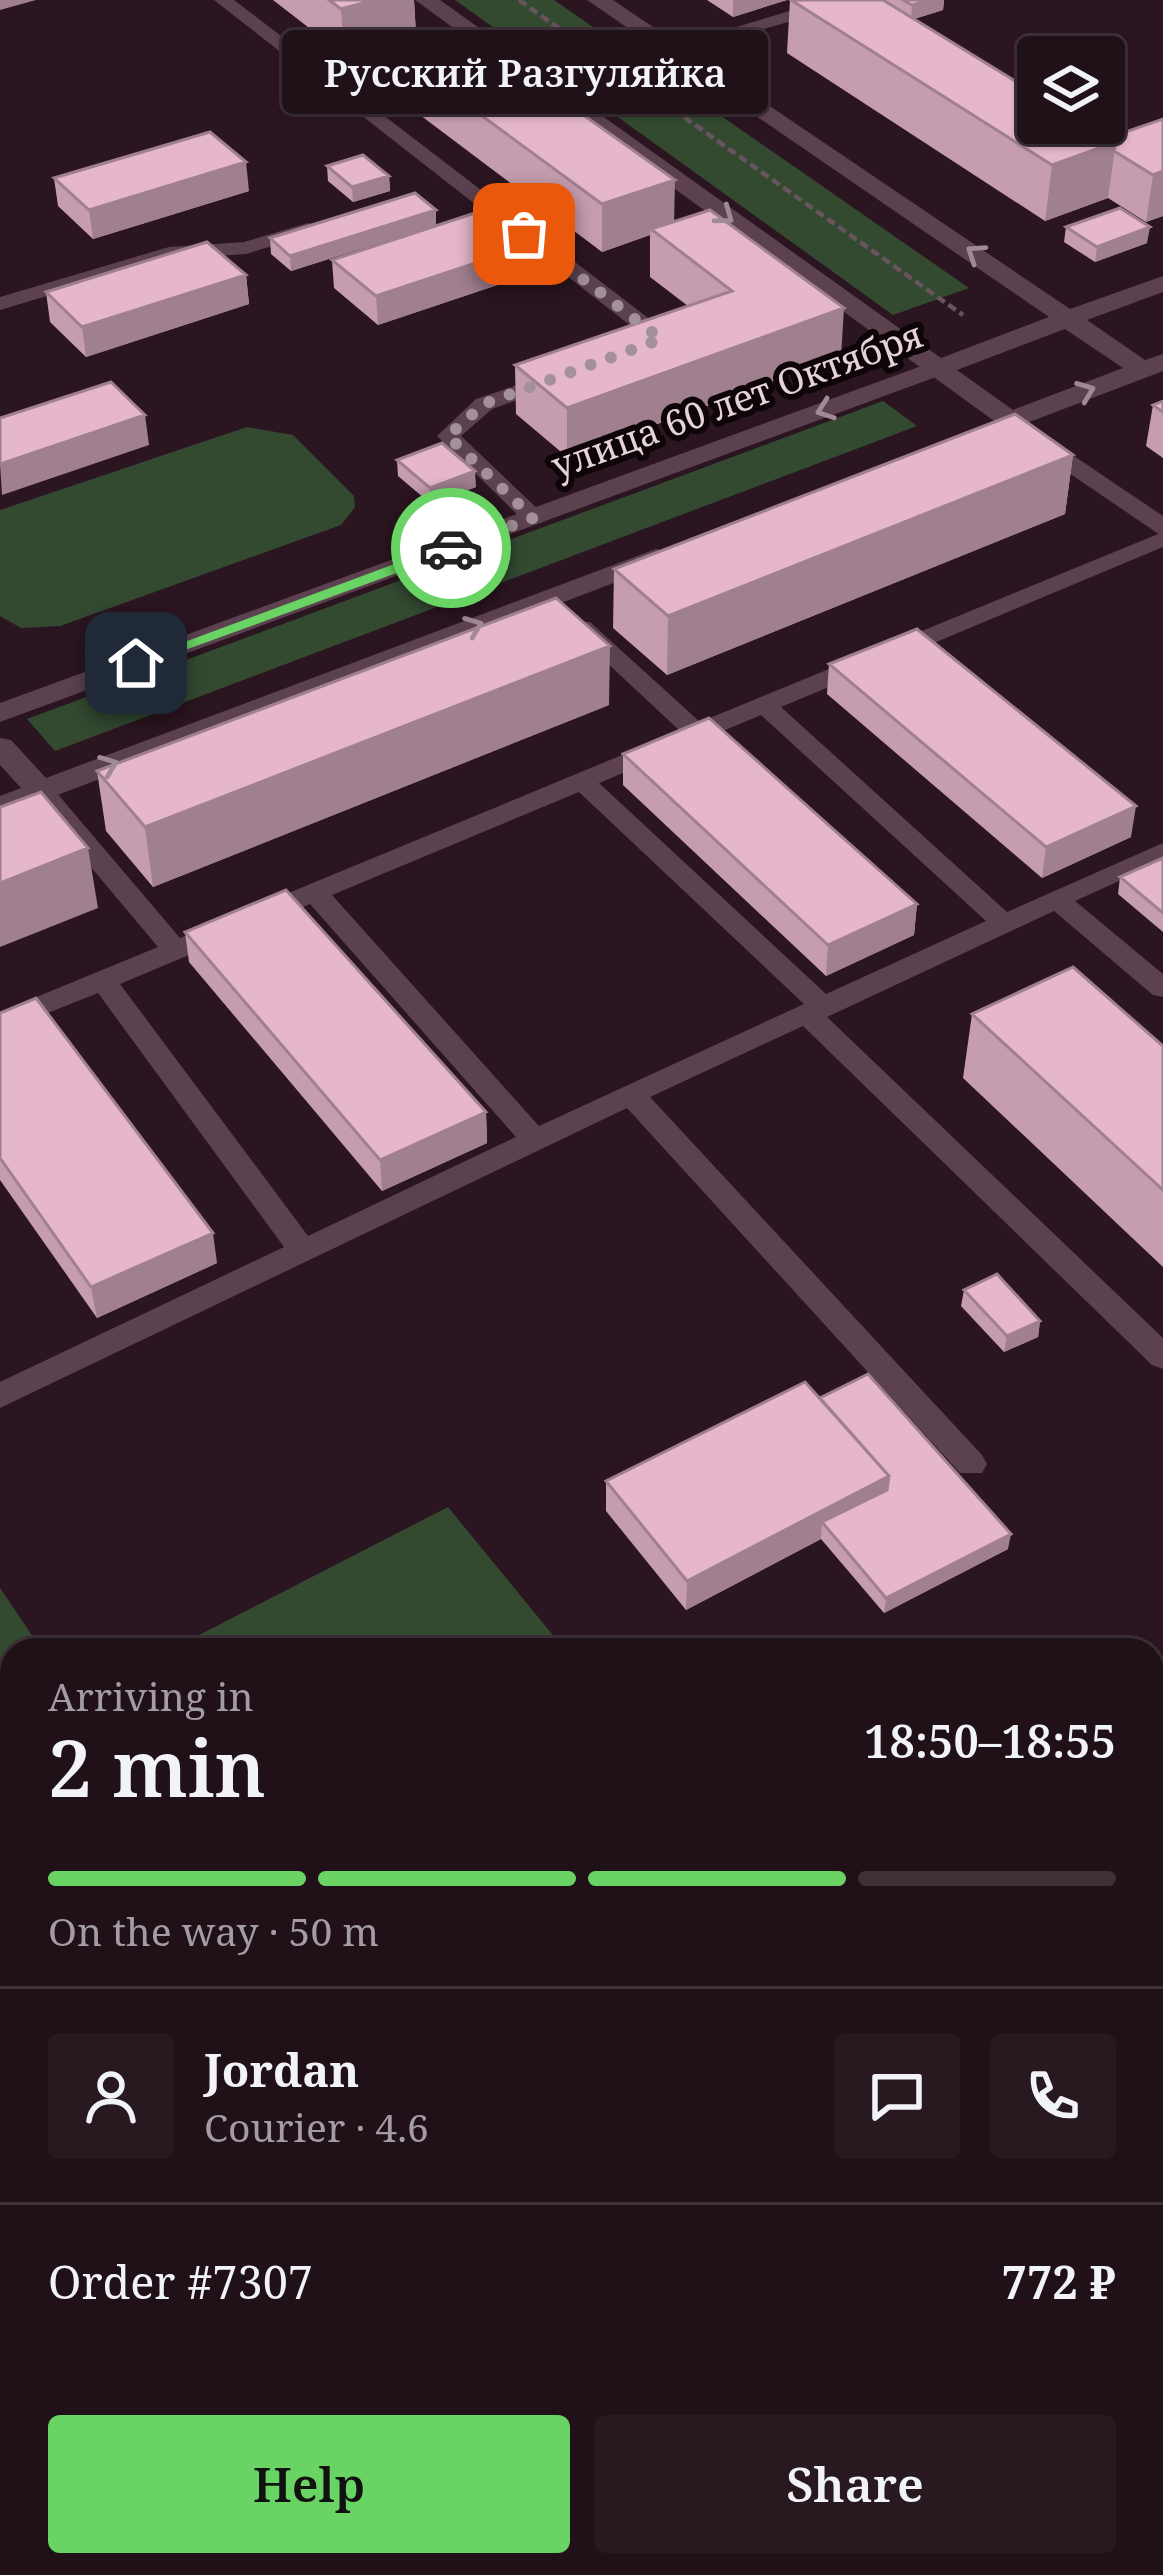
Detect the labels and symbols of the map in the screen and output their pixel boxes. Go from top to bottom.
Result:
callout: Русский Разгуляйка [281,30,767,114]
pin [473,183,575,285]
one-way arrow [712,202,733,224]
one-way arrow [967,245,989,267]
street label: улица 60 лет Октября [544,309,929,490]
one-way arrow [1075,381,1096,406]
one-way arrow [816,395,837,420]
courier [391,488,511,608]
pin [85,612,187,714]
one-way arrow [462,616,483,641]
one-way arrow [98,755,119,780]

